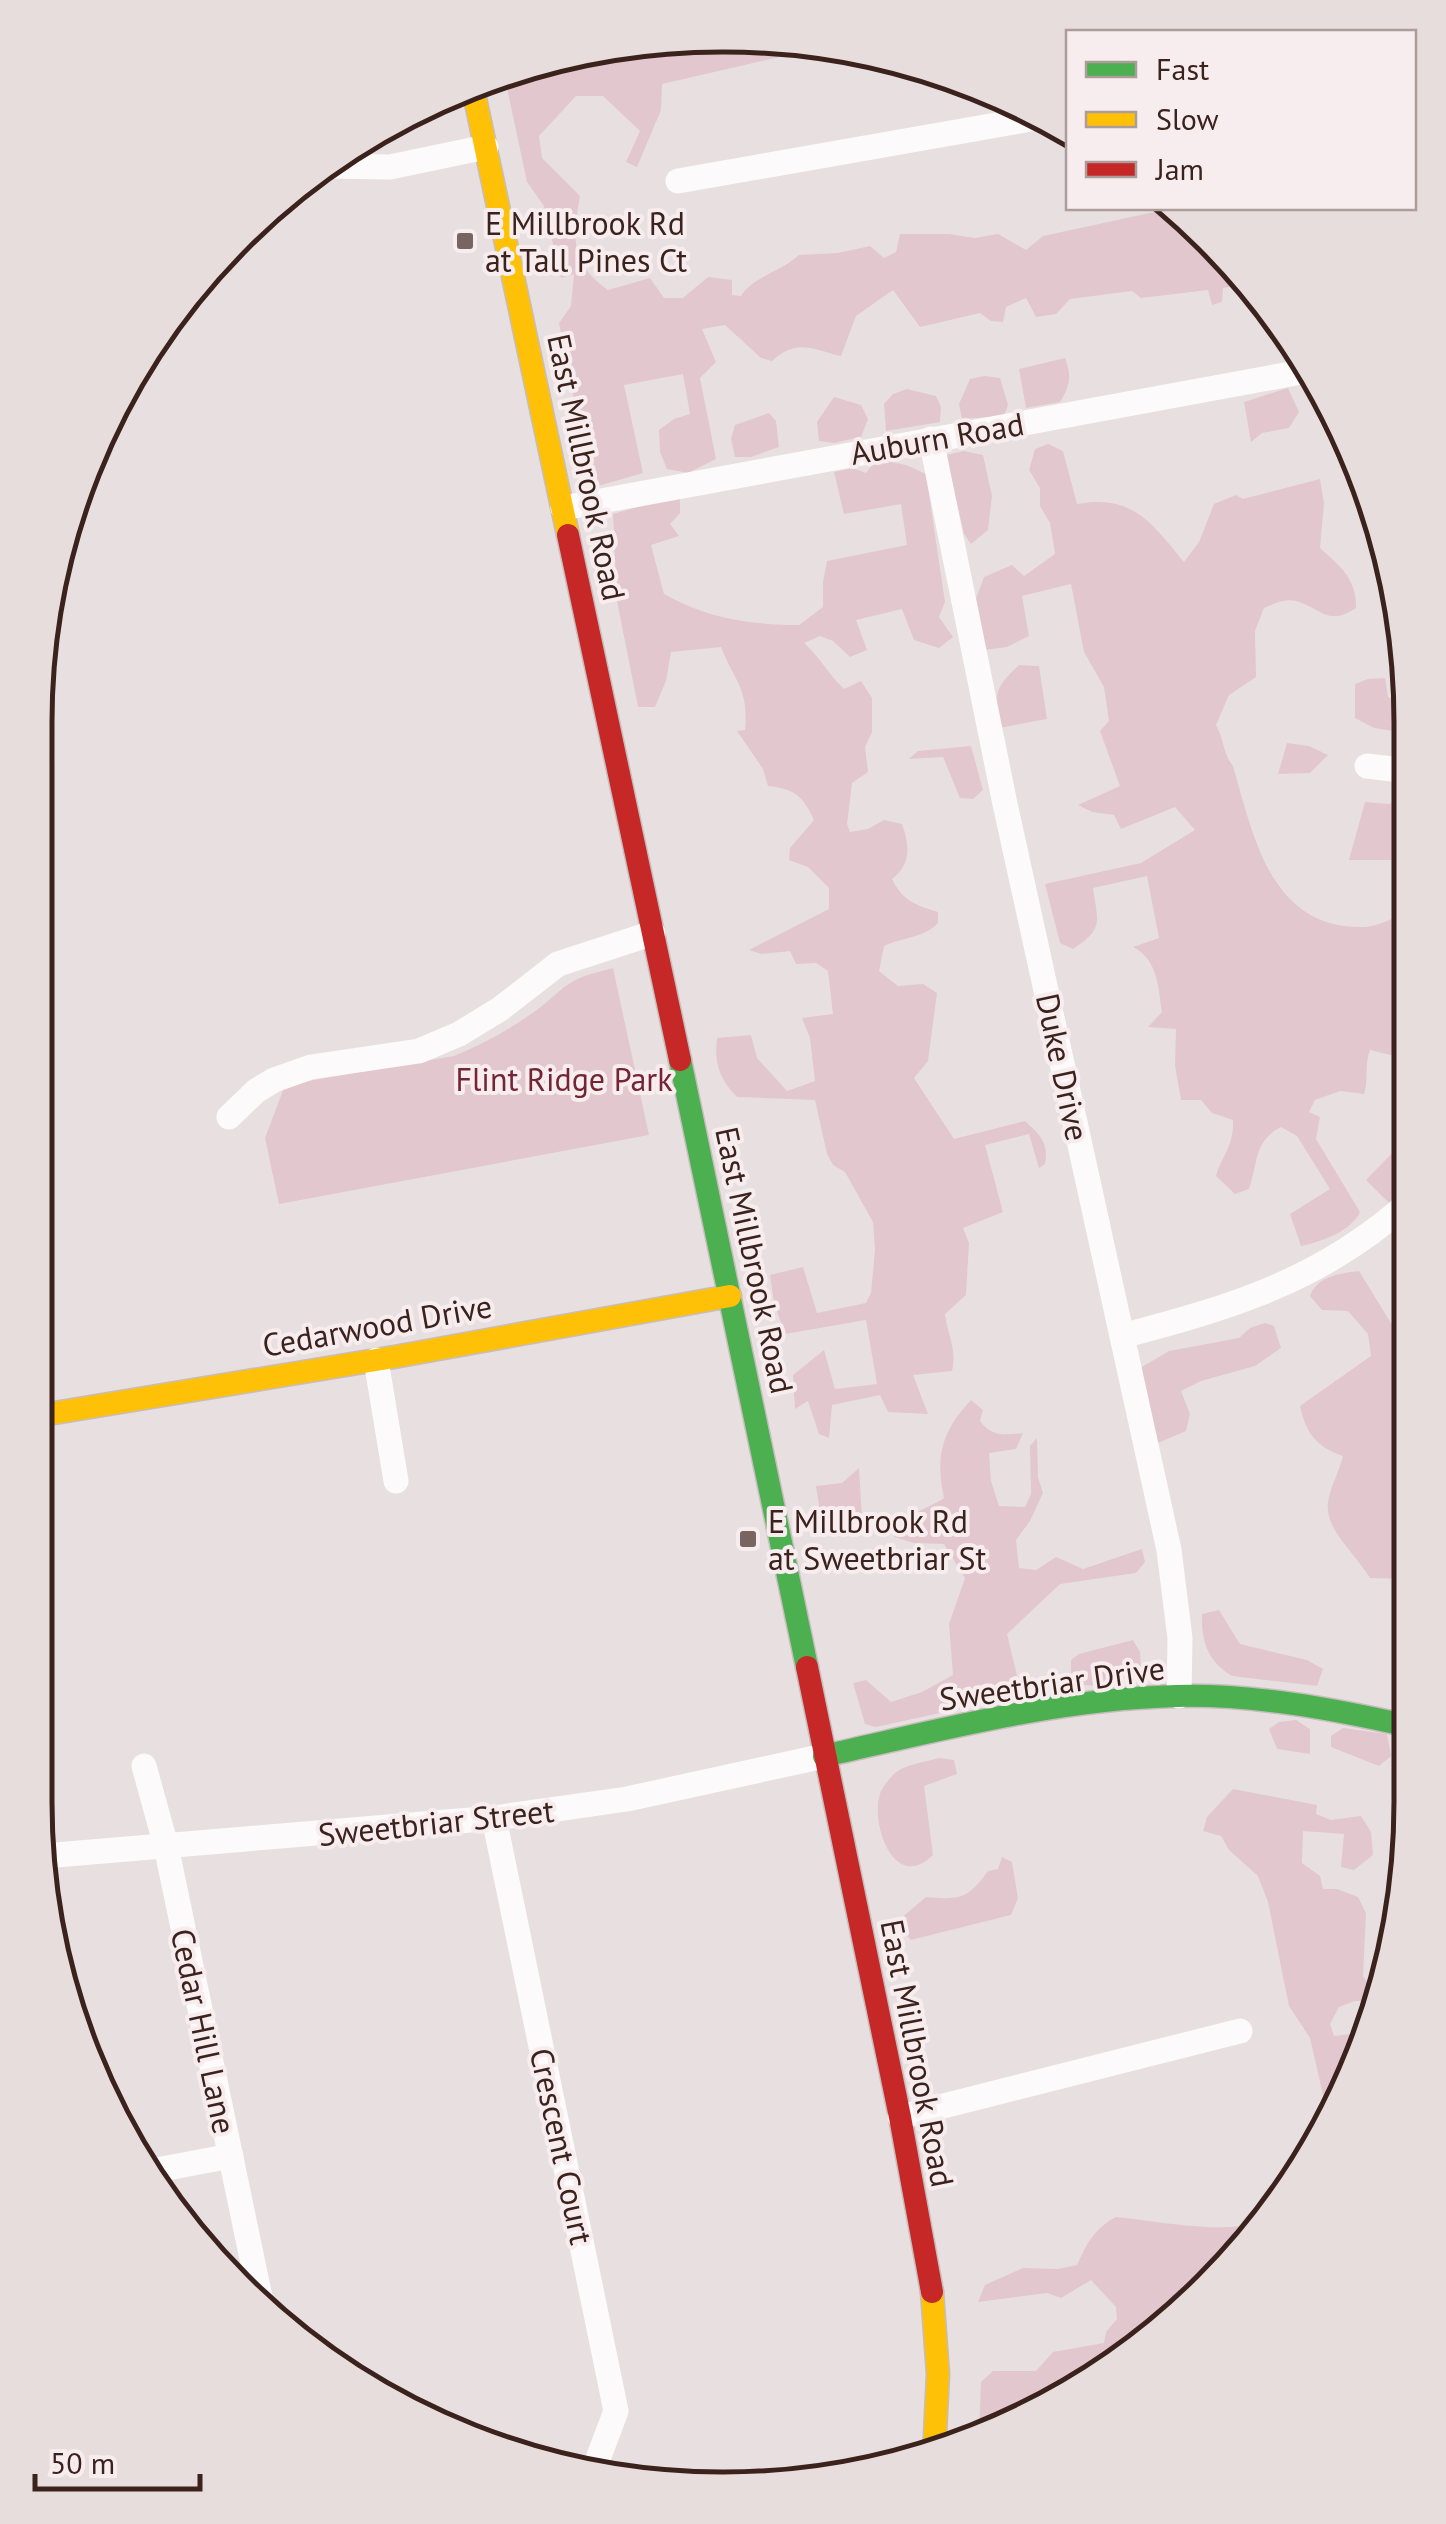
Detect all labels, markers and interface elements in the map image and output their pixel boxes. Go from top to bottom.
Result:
legend [1066,30,1416,210]
text: Fast [1156,49,1209,88]
text: Slow [1156,99,1219,138]
text: Jam [1154,149,1204,188]
place label: E Millbrook Rd at Tall Pines Ct [485,202,687,281]
marker: E Millbrook Rd at Tall Pines Ct [454,230,476,252]
street label: East Millbrook Road [538,330,636,604]
street label: Auburn Road [847,402,1027,474]
street label: Duke Drive [1027,989,1099,1145]
park label: Flint Ridge Park [455,1058,673,1100]
street label: East Millbrook Road [706,1123,804,1397]
street label: Cedarwood Drive [259,1284,495,1366]
place label: E Millbrook Rd at Sweetbriar St [768,1500,986,1579]
marker: E Millbrook Rd at Sweetbriar St [737,1528,759,1550]
street label: Sweetbriar Drive [937,1646,1167,1720]
street label: Sweetbriar Street [316,1789,556,1855]
street label: East Millbrook Road [871,1916,965,2190]
street label: Cedar Hill Lane [162,1925,246,2137]
street label: Crescent Court [521,2044,603,2248]
scale bar [35,2429,200,2491]
text: 50 m [50,2443,115,2482]

